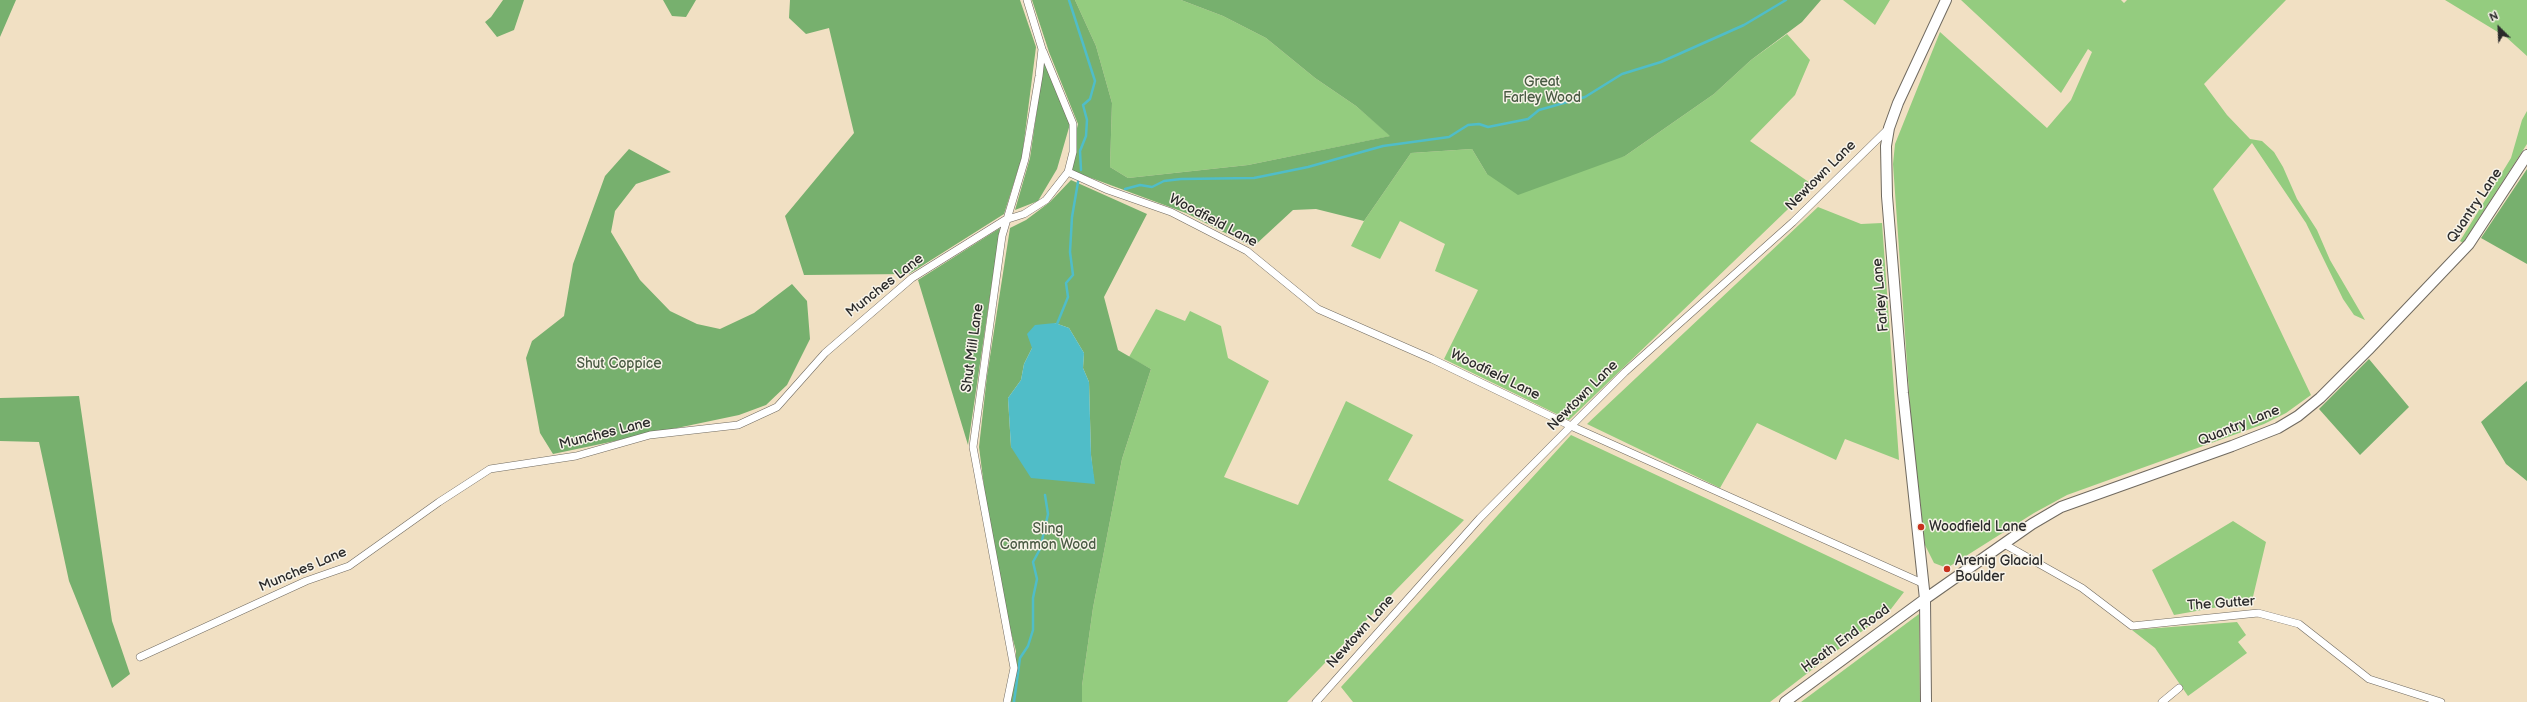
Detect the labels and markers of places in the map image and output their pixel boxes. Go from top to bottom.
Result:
place label: Woodfield Lane [1929,519,2027,535]
marker: Woodfield Lane [1916,522,1926,532]
place label: Arenig Glacial Boulder [1955,553,2043,586]
marker: Arenig Glacial Boulder [1942,564,1952,574]

